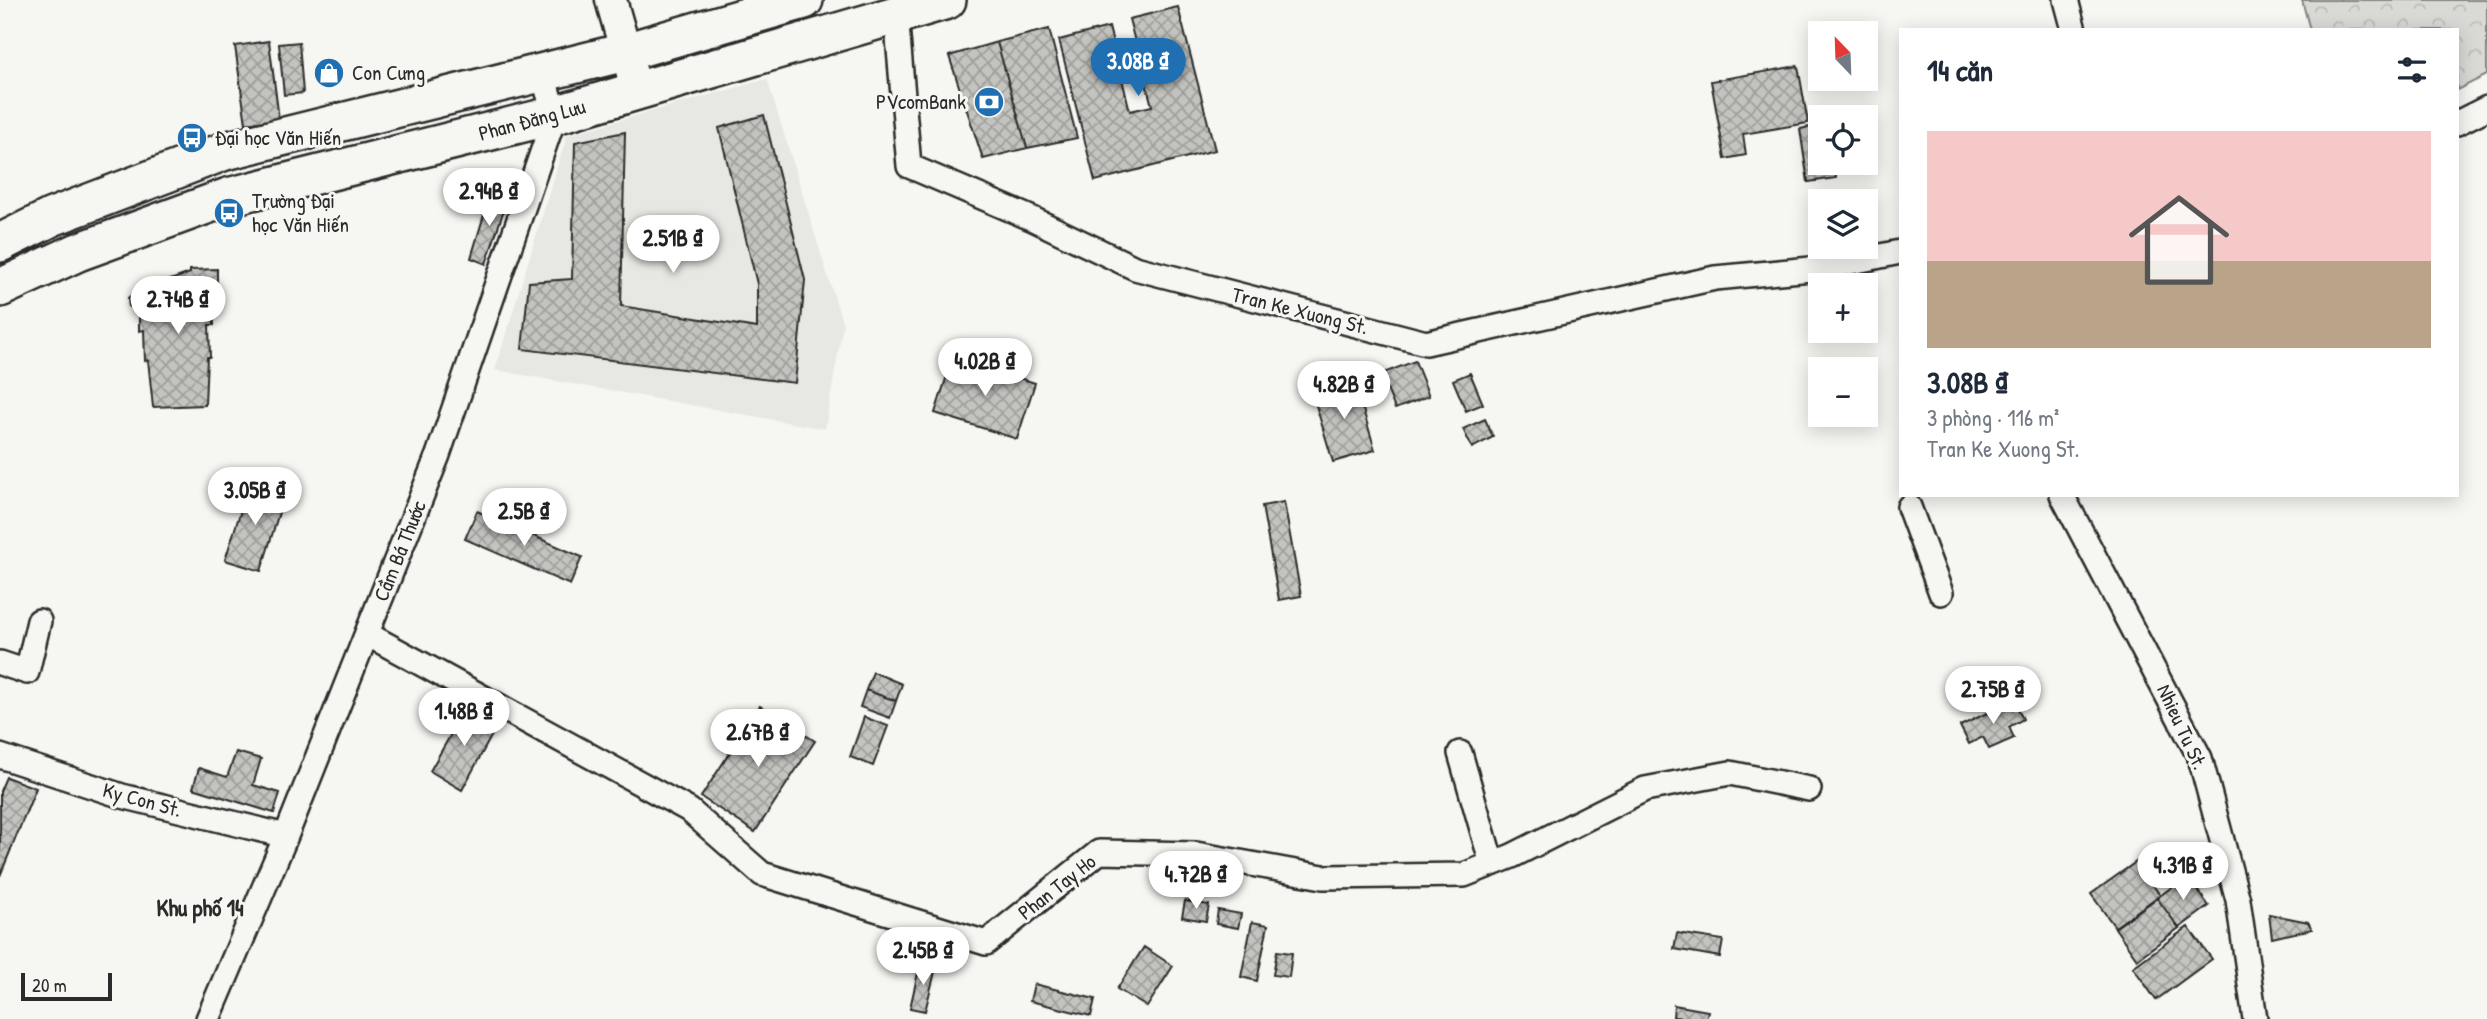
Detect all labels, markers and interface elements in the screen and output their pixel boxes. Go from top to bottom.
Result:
north arrow [1808,21,1878,91]
map controls [1808,21,1878,427]
pin: 3.08B ₫ [1073,38,1203,98]
text: 3.08B ₫ [1107,45,1169,76]
text: 14 căn [1927,50,1993,90]
icon: filters [2393,51,2431,89]
shop icon: Con Cưng [312,56,346,90]
place label: Con Cưng [352,58,425,87]
bank icon: PVcomBank [972,85,1006,119]
place label: PVcomBank [876,87,966,116]
street label: Phan Đăng Lưu [475,91,589,148]
button: locate [1808,105,1878,175]
bus stop icon: Đại học Văn Hiến [175,121,209,155]
place label: Đại học Văn Hiến [215,123,341,152]
pin: 2.94B ₫ [424,168,554,228]
text: 2.94B ₫ [459,175,519,206]
icon: home [2116,177,2242,303]
place label: Trường Đại học Văn Hiến [252,186,349,239]
button: layers [1808,189,1878,259]
bus stop icon: Trường Đại học Văn Hiến [212,196,246,230]
pin: 2.51B ₫ [608,216,738,275]
text: 2.51B ₫ [643,222,703,253]
button: + [1808,273,1878,343]
pin: 2.74B ₫ [113,276,243,336]
street label: Tran Ke Xuong St. [1229,280,1371,341]
text: 2.74B ₫ [147,283,209,314]
pin: 4.02B ₫ [920,338,1050,398]
text: 4.02B ₫ [954,345,1016,376]
button: − [1808,357,1878,427]
pin: 4.82B ₫ [1279,362,1409,421]
text: 3.08B ₫ [1927,362,2009,402]
text: 4.82B ₫ [1313,368,1375,399]
text: 3 phòng · 116 m² [1927,402,2059,433]
text: Tran Ke Xuong St. [1927,433,2079,464]
pin: 3.05B ₫ [190,468,320,527]
text: 3.05B ₫ [224,474,286,505]
pin: 2.5B ₫ [467,489,581,548]
street label: Cầm Bá Thước [366,495,433,605]
text: 2.5B ₫ [498,495,550,526]
pin: 2.75B ₫ [1928,666,2058,726]
text: 2.75B ₫ [1961,673,2025,704]
street label: Nhieu Tu St. [2150,680,2215,774]
pin: 1.48B ₫ [399,688,529,748]
text: 1.48B ₫ [435,695,493,726]
pin: 2.67B ₫ [693,710,823,769]
text: 2.67B ₫ [726,716,790,747]
street label: Ky Con St. [100,775,185,824]
pin: 4.31B ₫ [2118,842,2248,902]
street label: Phan Tay Ho [1012,847,1102,926]
text: 4.31B ₫ [2153,849,2213,880]
pin: 4.72B ₫ [1131,852,1261,911]
text: 4.72B ₫ [1165,858,1227,889]
district label: Khu phố 14 [156,892,244,924]
pin: 2.45B ₫ [858,928,988,987]
text: 2.45B ₫ [892,934,954,965]
scale bar [21,970,112,1002]
text: 20 m [32,972,67,998]

